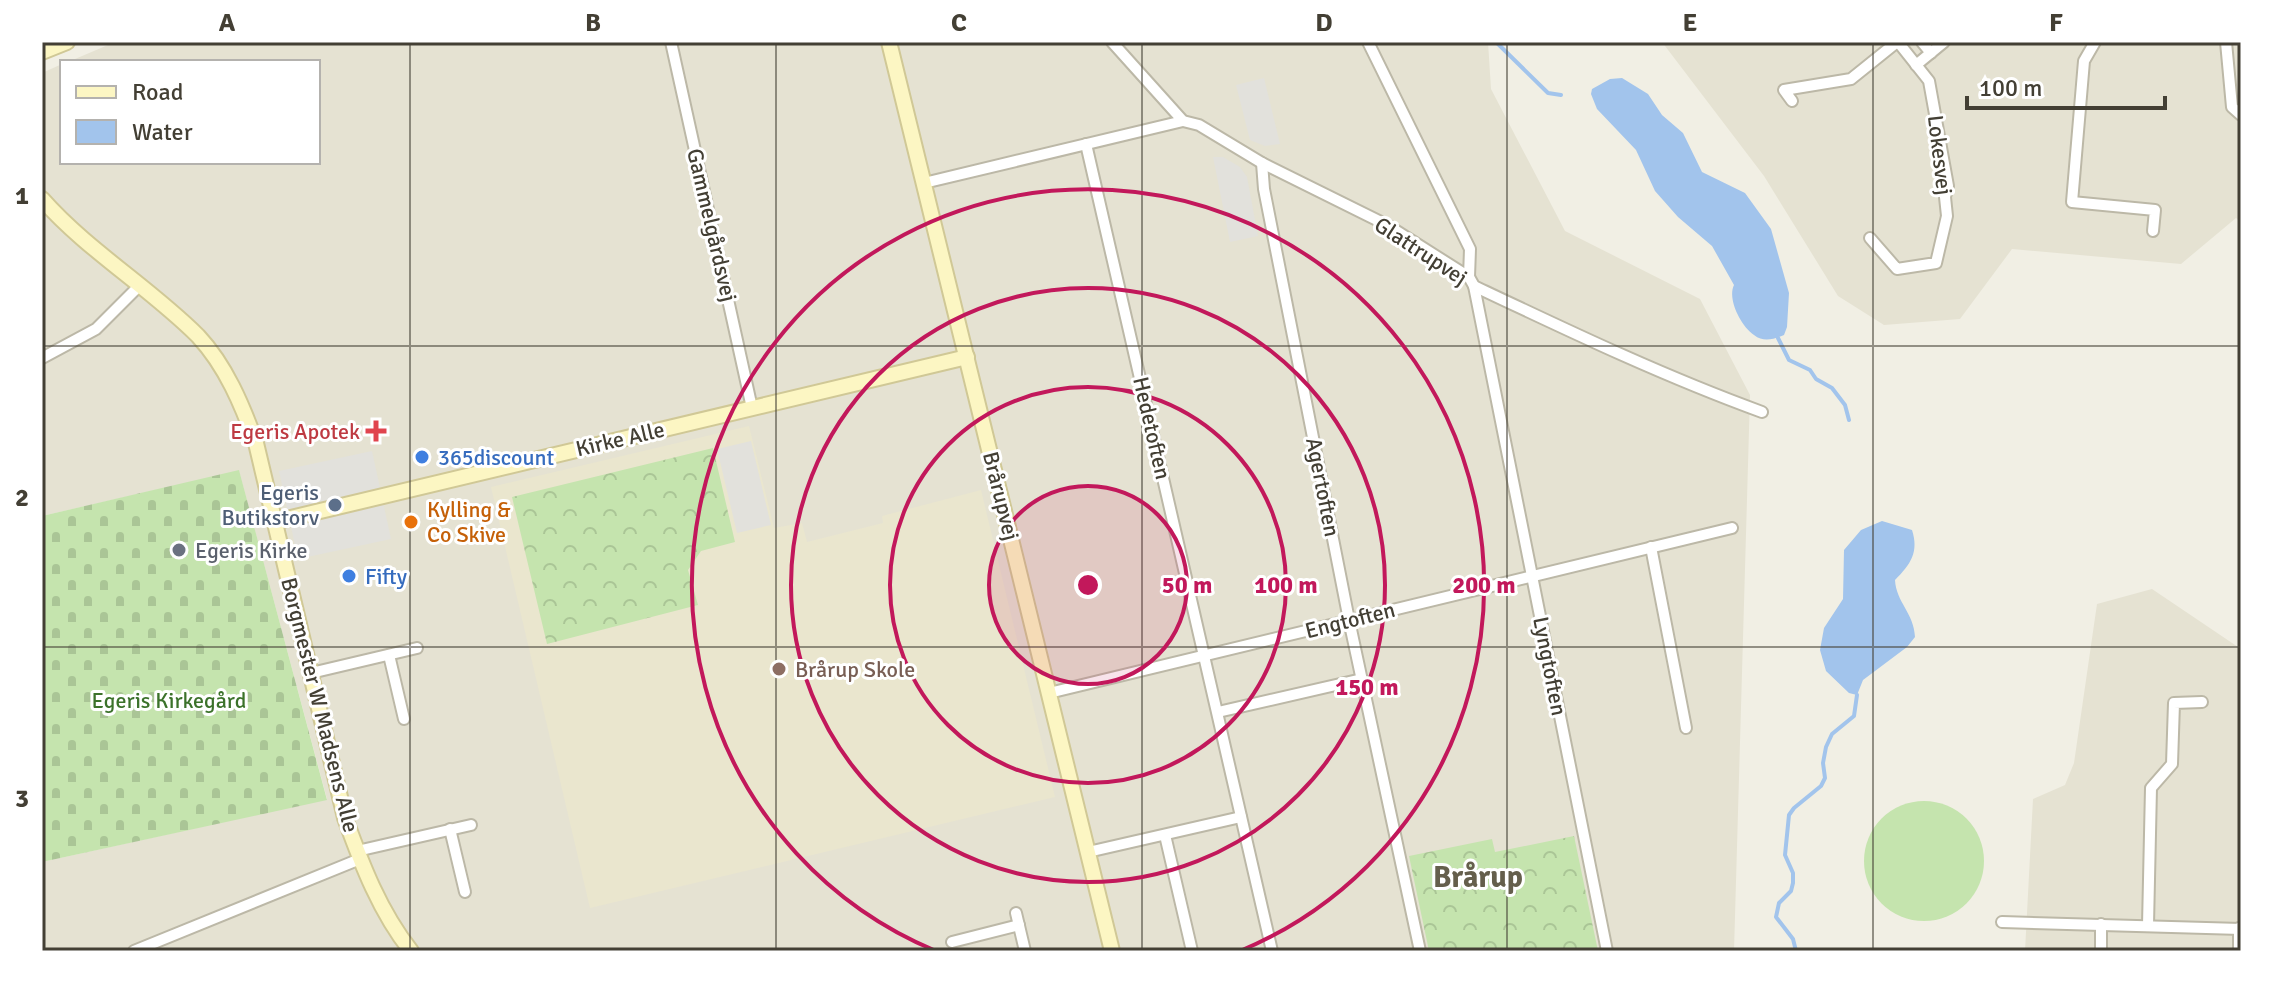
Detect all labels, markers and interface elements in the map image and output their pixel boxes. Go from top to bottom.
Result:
text: A [219,7,236,39]
text: B [585,7,601,39]
text: C [951,7,967,39]
text: D [1315,7,1333,39]
text: E [1683,7,1697,39]
text: F [2049,7,2063,39]
legend [60,60,320,164]
scale bar [1967,60,2165,110]
text: 100 m [1979,73,2042,103]
text: Road [132,77,183,107]
street label: Lokesvej [1922,113,1958,197]
text: Water [132,117,193,147]
street label: Gammelgårdsvej [681,146,743,304]
text: 1 [15,180,29,212]
street label: Glattrupvej [1369,211,1473,291]
street label: Hedetoften [1127,374,1177,482]
street label: Kirke Alle [573,416,667,462]
place label: Egeris Apotek [230,418,360,445]
marker: Egeris Apotek [367,422,385,440]
street label: Agertoften [1300,435,1346,539]
place label: 365discount [438,444,555,471]
marker: 365discount [413,448,431,466]
street label: Brårupvej [977,449,1025,543]
place label: Egeris Butikstorv [221,479,319,531]
text: 2 [15,482,29,514]
marker: Egeris Butikstorv [326,496,344,514]
place label: Kylling & Co Skive [427,496,511,548]
marker: Kylling & Co Skive [402,513,420,531]
place label: Egeris Kirke [195,537,308,564]
marker: Egeris Kirke [170,541,188,559]
place label: Fifty [365,563,408,590]
marker: Fifty [340,567,358,585]
text: 50 m [1162,570,1212,600]
text: 100 m [1254,570,1318,600]
text: 200 m [1452,570,1516,600]
centre of rings [1074,571,1102,599]
street label: Borgmester W Madsens Alle [275,575,365,835]
street label: Engtoften [1302,596,1398,644]
street label: Lyngtoften [1527,614,1573,718]
place label: Brårup Skole [795,656,915,683]
marker: Brårup Skole [770,660,788,678]
text: 150 m [1335,672,1399,702]
park label: Egeris Kirkegård [92,687,246,714]
text: 3 [15,783,29,815]
district label: Brårup [1433,859,1523,896]

